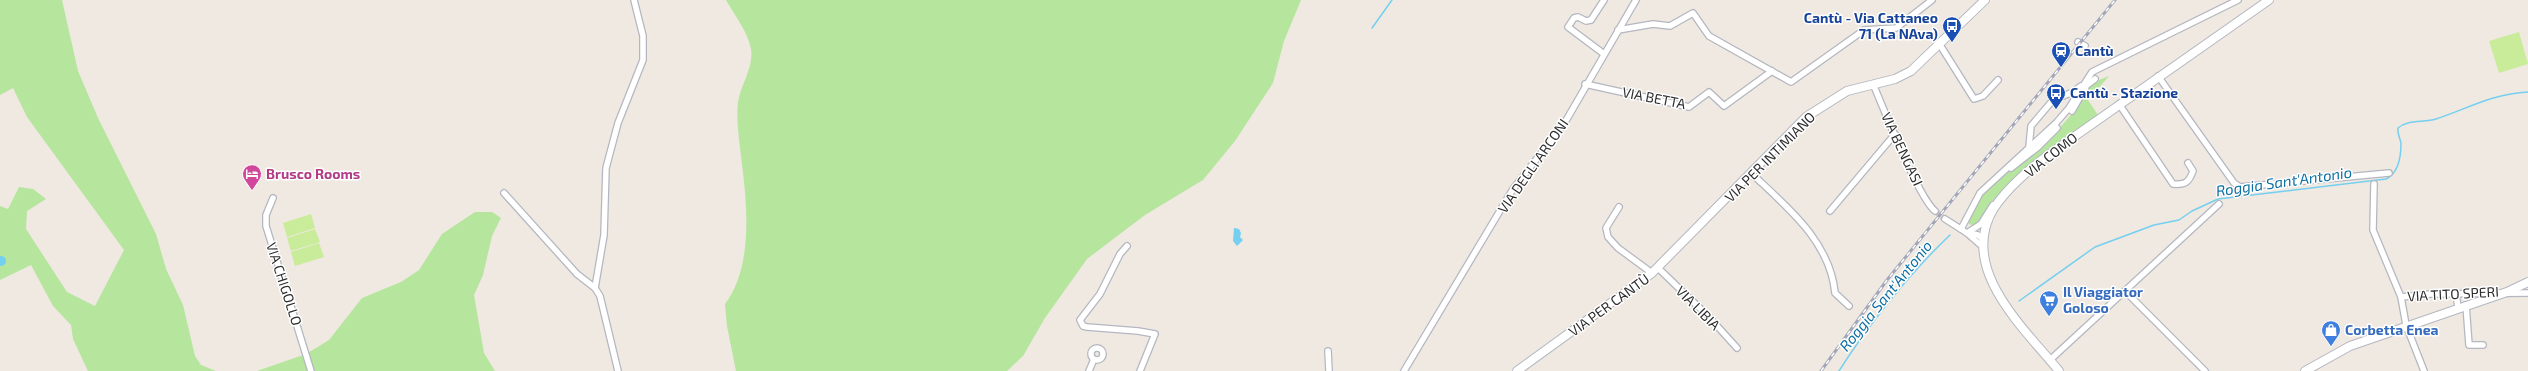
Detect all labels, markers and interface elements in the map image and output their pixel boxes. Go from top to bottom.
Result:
place label: Cantù - Via Cattaneo 71 (La NAva) [1804,9,1938,42]
bus stop icon: Cantù - Via Cattaneo 71 (La NAva) [1941,15,1963,43]
station icon: Cantù [2050,40,2072,68]
place label: Cantù [2075,42,2114,59]
bus stop icon: Cantù - Stazione [2045,82,2067,110]
street label: VIA BETTA [1621,83,1688,112]
place label: Cantù - Stazione [2070,84,2178,101]
street label: VIA PER INTIMIANO [1721,108,1818,205]
street label: VIA BENGASI [1878,109,1927,188]
street label: VIA DEGLI ARCONI [1494,115,1571,216]
street label: VIA COMO [2021,129,2081,181]
hotel icon: Brusco Rooms [241,163,263,191]
water label: Roggia Sant'Antonio [2215,163,2353,199]
place label: Brusco Rooms [266,165,360,182]
water label: Roggia Sant'Antonio [1835,236,1935,354]
street label: VIA CHIGOLLO [263,240,306,328]
street label: VIA PER CANTÙ [1565,270,1652,340]
street label: VIA LIBIA [1673,282,1724,334]
place label: Il Viaggiator Goloso [2063,283,2143,316]
street label: VIA TITO SPERI [2407,283,2499,304]
supermarket icon: Il Viaggiator Goloso [2038,289,2060,317]
shop icon: Corbetta Enea [2320,319,2342,347]
place label: Corbetta Enea [2345,321,2439,338]

